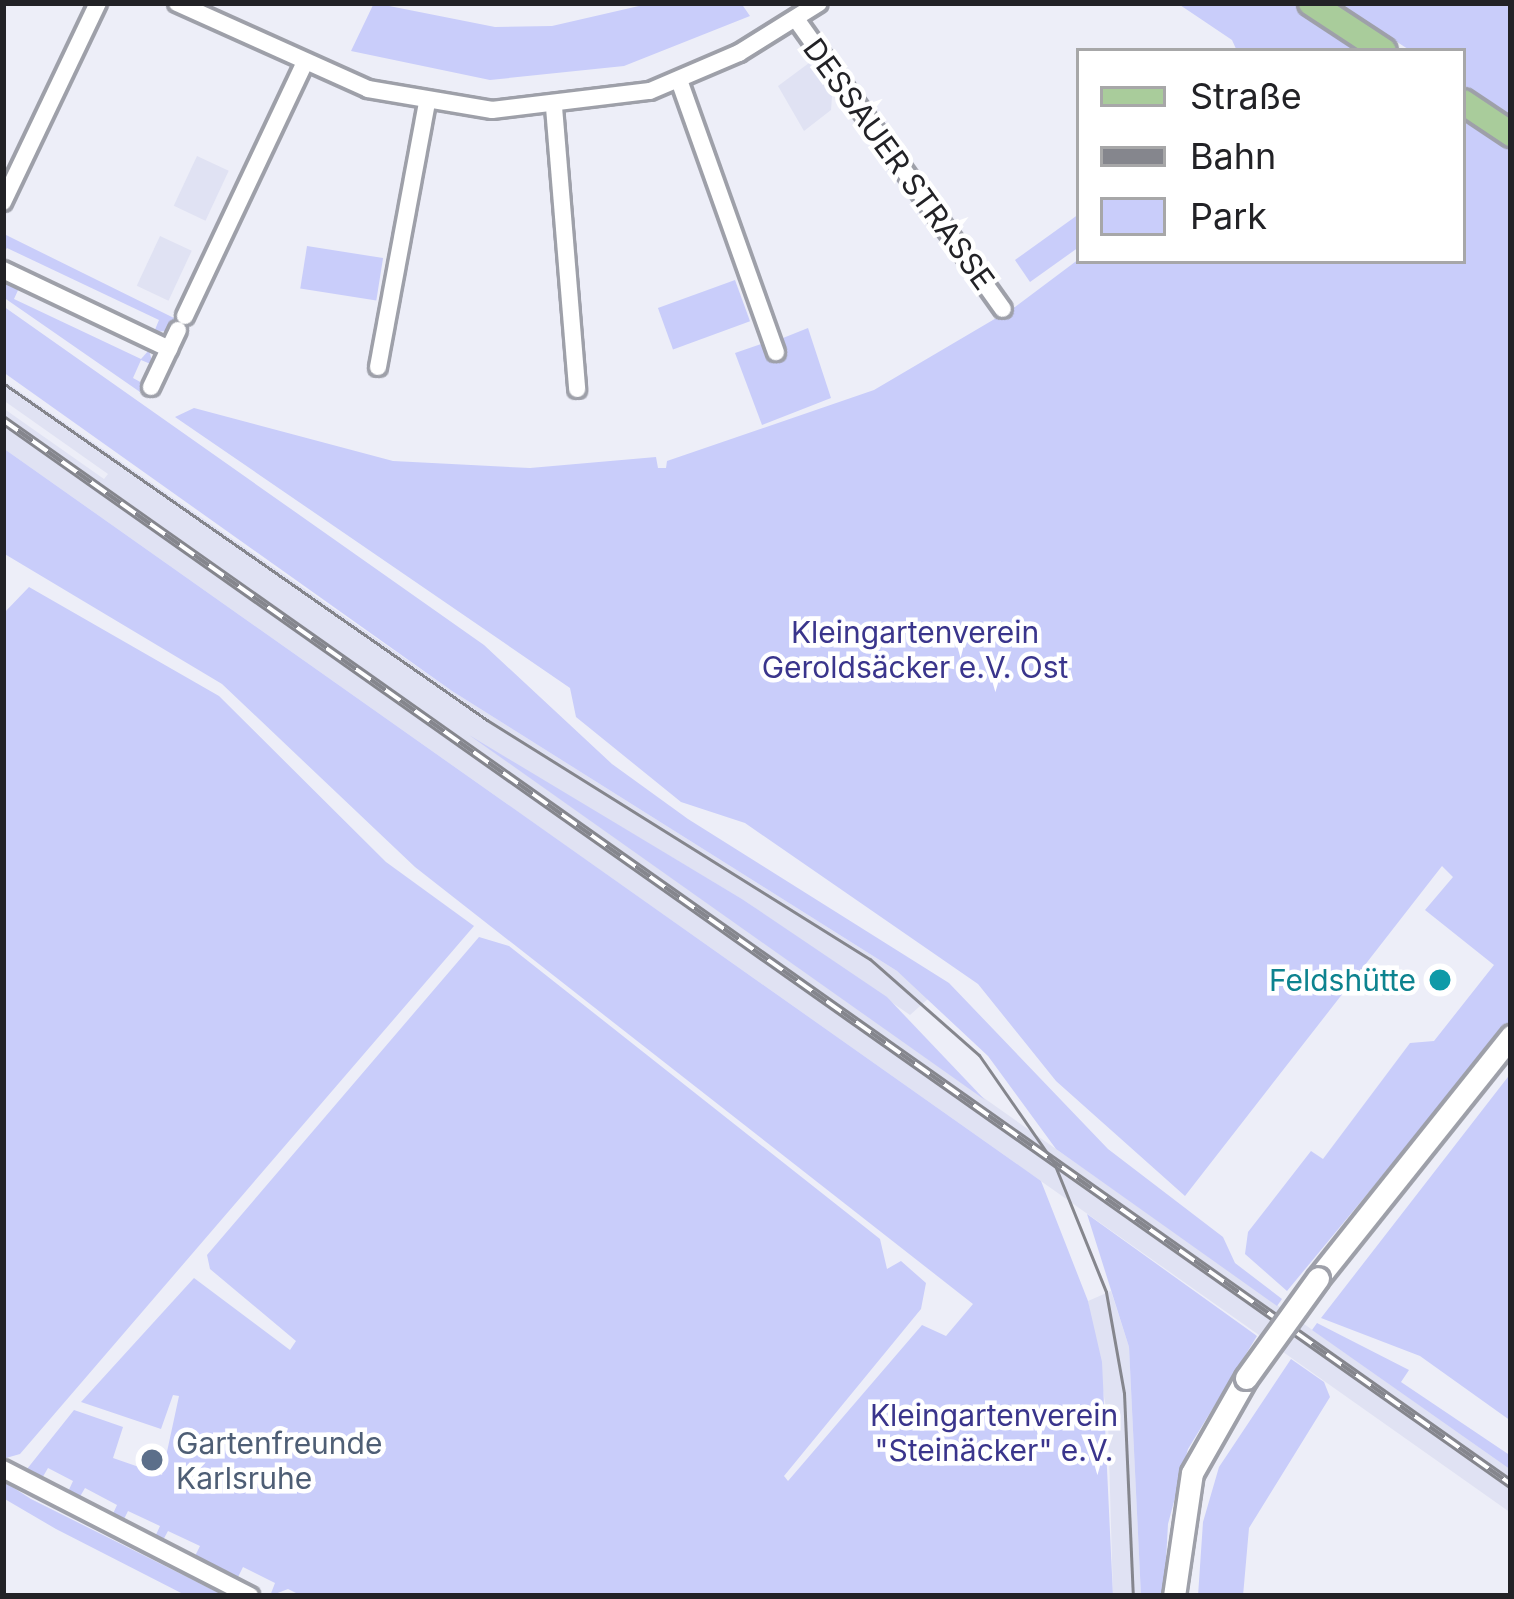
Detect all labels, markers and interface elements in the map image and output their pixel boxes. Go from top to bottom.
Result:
street label: DESSAUER STRASSE [796,31,1002,297]
legend [1076,48,1466,264]
text: Straße [1190,74,1302,118]
text: Bahn [1190,134,1276,178]
text: Park [1190,194,1267,238]
park label: Kleingartenverein Geroldsäcker e.V. Ost [762,614,1068,684]
place label: Feldshütte [1269,962,1416,998]
marker: Feldshütte [1427,967,1453,993]
park label: Kleingartenverein "Steinäcker" e.V. [870,1397,1118,1468]
place label: Gartenfreunde Karlsruhe [176,1425,382,1496]
marker: Gartenfreunde Karlsruhe [139,1447,165,1473]

